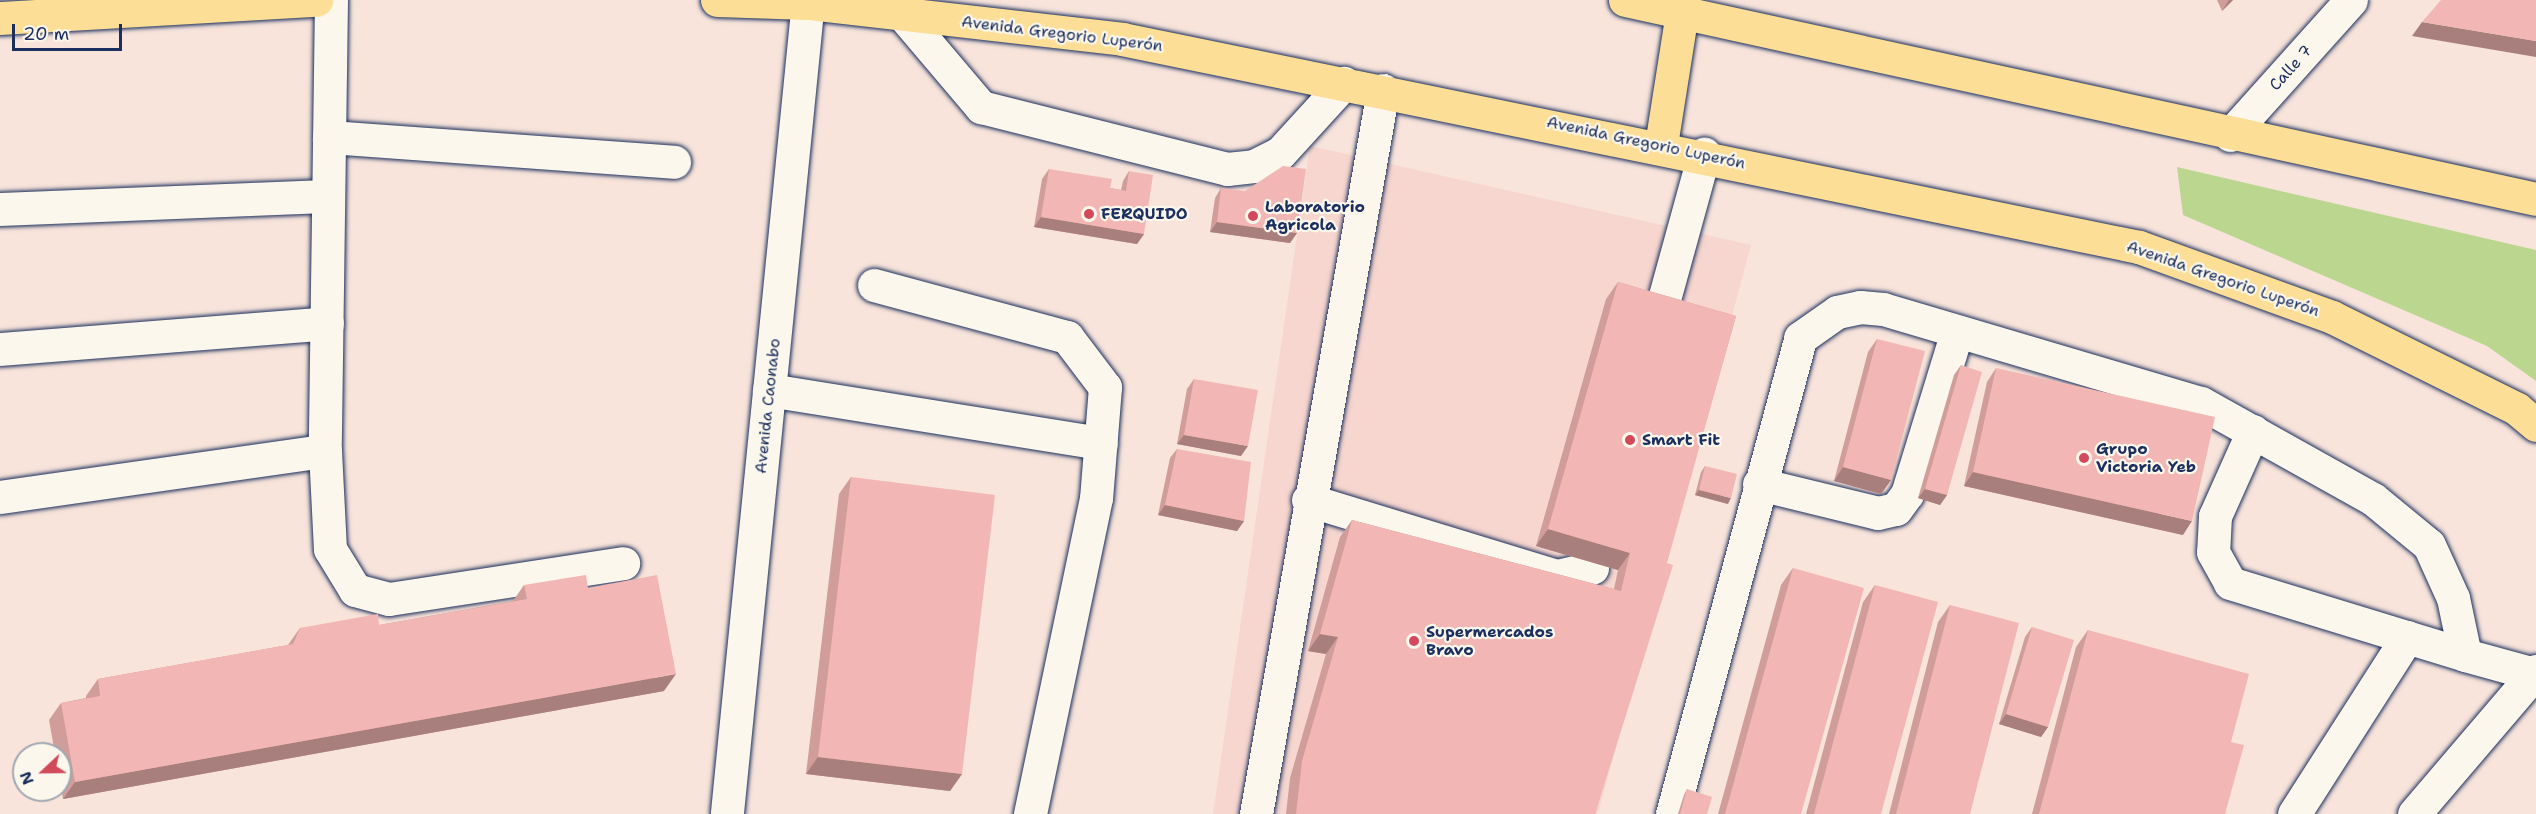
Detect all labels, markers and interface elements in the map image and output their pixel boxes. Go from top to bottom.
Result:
scale bar [15,12,124,50]
street label: Avenida Gregorio Luperón [960,12,1164,56]
text: 20 m [23,22,69,46]
street label: Calle 7 [2266,41,2316,95]
street label: Avenida Gregorio Luperón [1545,113,1747,173]
place label: Laboratorio Agricola [1265,197,1365,235]
place label: FERQUIDO [1101,204,1188,224]
marker: FERQUIDO [1082,207,1096,221]
marker: Laboratorio Agricola [1246,209,1260,223]
street label: Avenida Gregorio Luperón [2124,237,2322,321]
street label: Avenida Caonabo [751,337,785,475]
place label: Smart Fit [1642,430,1720,450]
marker: Smart Fit [1623,433,1637,447]
place label: Grupo Victoria Yeb [2096,439,2196,477]
marker: Grupo Victoria Yeb [2077,451,2091,465]
place label: Supermercados Bravo [1426,622,1553,660]
marker: Supermercados Bravo [1407,634,1421,648]
north arrow [12,742,72,802]
text: N [15,768,39,788]

